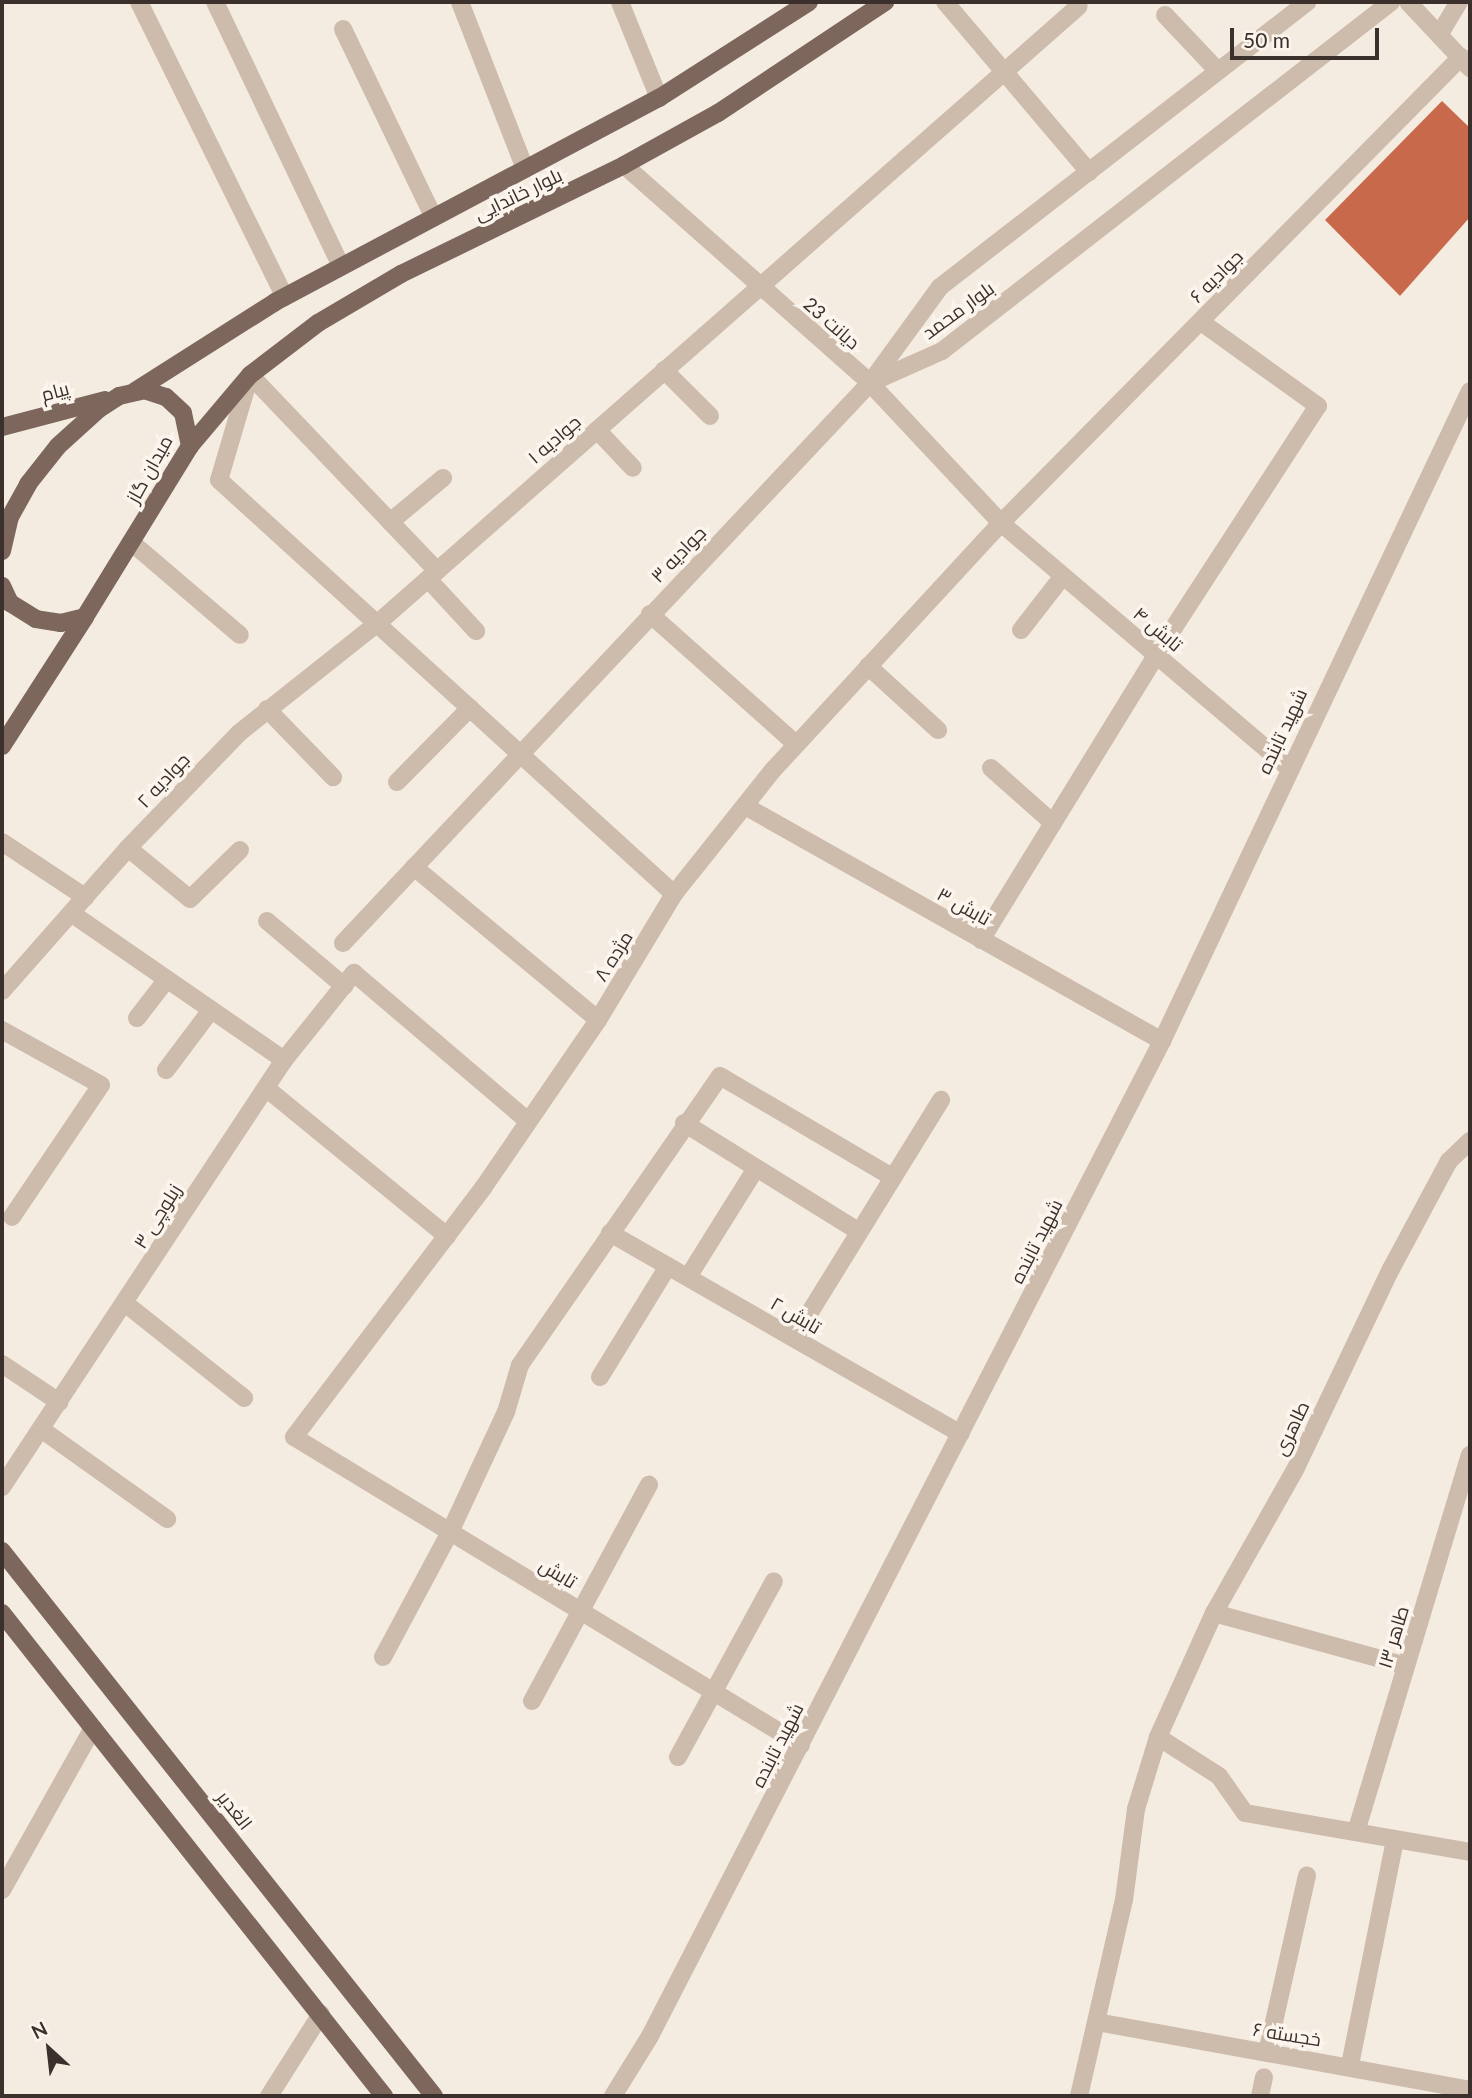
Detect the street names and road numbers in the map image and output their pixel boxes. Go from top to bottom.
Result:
street label: بلوار خاندایی [470,163,566,225]
street label: جوادیه ۶ [1185,245,1247,307]
street label: بلوار محمد [918,276,998,344]
street label: دیانت 23 [799,292,865,354]
street label: پیام [38,376,72,406]
street label: جوادیه ۱ [523,410,585,468]
street label: میدان گاز [121,431,177,507]
street label: جوادیه ۳ [646,521,710,587]
street label: تابش ۴ [1129,602,1187,656]
street label: شهید تابنده [1252,685,1312,777]
street label: جوادیه ۲ [132,748,194,812]
street label: تابش ۳ [933,882,995,930]
street label: مژده ۸ [589,927,637,985]
street label: زیلوچی ۳ [128,1179,186,1253]
street label: شهید تابنده [1005,1195,1067,1287]
street label: تابش ۲ [767,1292,825,1338]
street label: طاهری [1268,1397,1314,1459]
street label: تابش [535,1553,581,1593]
street label: طاهر ۱۳ [1373,1603,1413,1671]
street label: شهید تابنده [746,1699,808,1791]
street label: الغدیر [213,1786,257,1834]
street label: خجسته ۶ [1251,2017,1323,2051]

